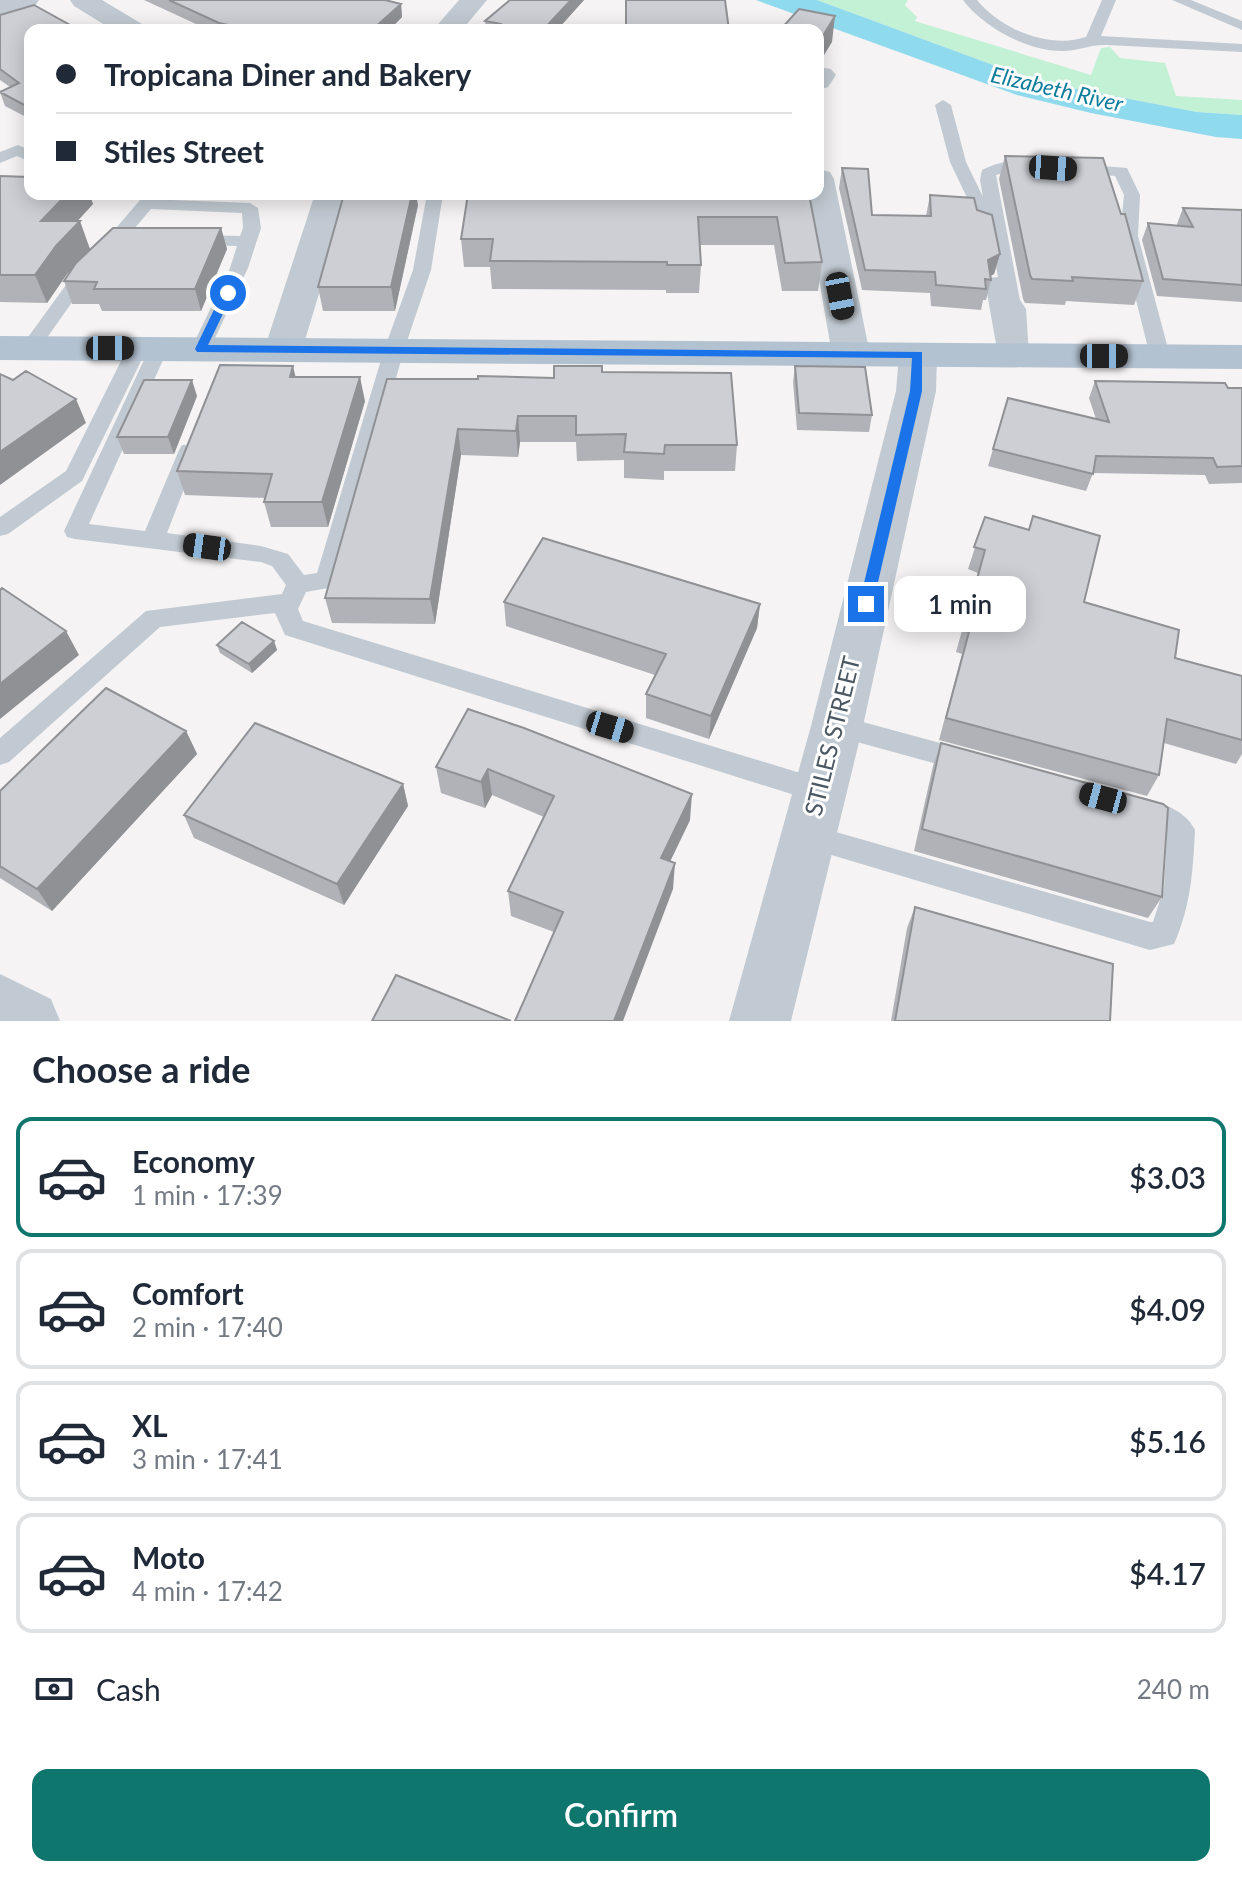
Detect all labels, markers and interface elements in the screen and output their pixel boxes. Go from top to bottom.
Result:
text: Tropicana Diner and Bakery [104,56,471,92]
water label: Elizabeth River [988,60,1126,117]
text: Stiles Street [104,133,264,169]
car [1028,154,1078,182]
car [824,270,856,322]
route start [210,275,246,311]
car [86,336,134,360]
car [1080,344,1128,368]
car [182,532,232,562]
callout: 1 min [894,576,1026,632]
route end [848,586,884,622]
text: 1 min [928,588,992,620]
street label: STILES STREET [798,653,865,818]
car [584,709,636,745]
car [1077,780,1129,816]
text: Choose a ride [32,1047,251,1091]
icon: car [36,1141,108,1213]
text: Economy [132,1143,255,1179]
text: $3.03 [1129,1159,1206,1195]
text: 1 min · 17:39 [132,1179,283,1211]
icon: car [36,1273,108,1345]
text: Comfort [132,1275,244,1311]
text: $4.09 [1129,1291,1206,1327]
text: 2 min · 17:40 [132,1311,283,1343]
icon: car [36,1405,108,1477]
text: XL [132,1407,168,1443]
text: $5.16 [1129,1423,1206,1459]
text: 3 min · 17:41 [132,1443,283,1475]
icon: car [36,1537,108,1609]
text: Moto [132,1539,205,1575]
text: $4.17 [1129,1555,1206,1591]
text: 4 min · 17:42 [132,1575,283,1607]
icon: cash [32,1667,76,1711]
text: Cash [96,1671,161,1707]
text: 240 m [1137,1673,1210,1705]
button: Confirm [32,1769,1210,1861]

